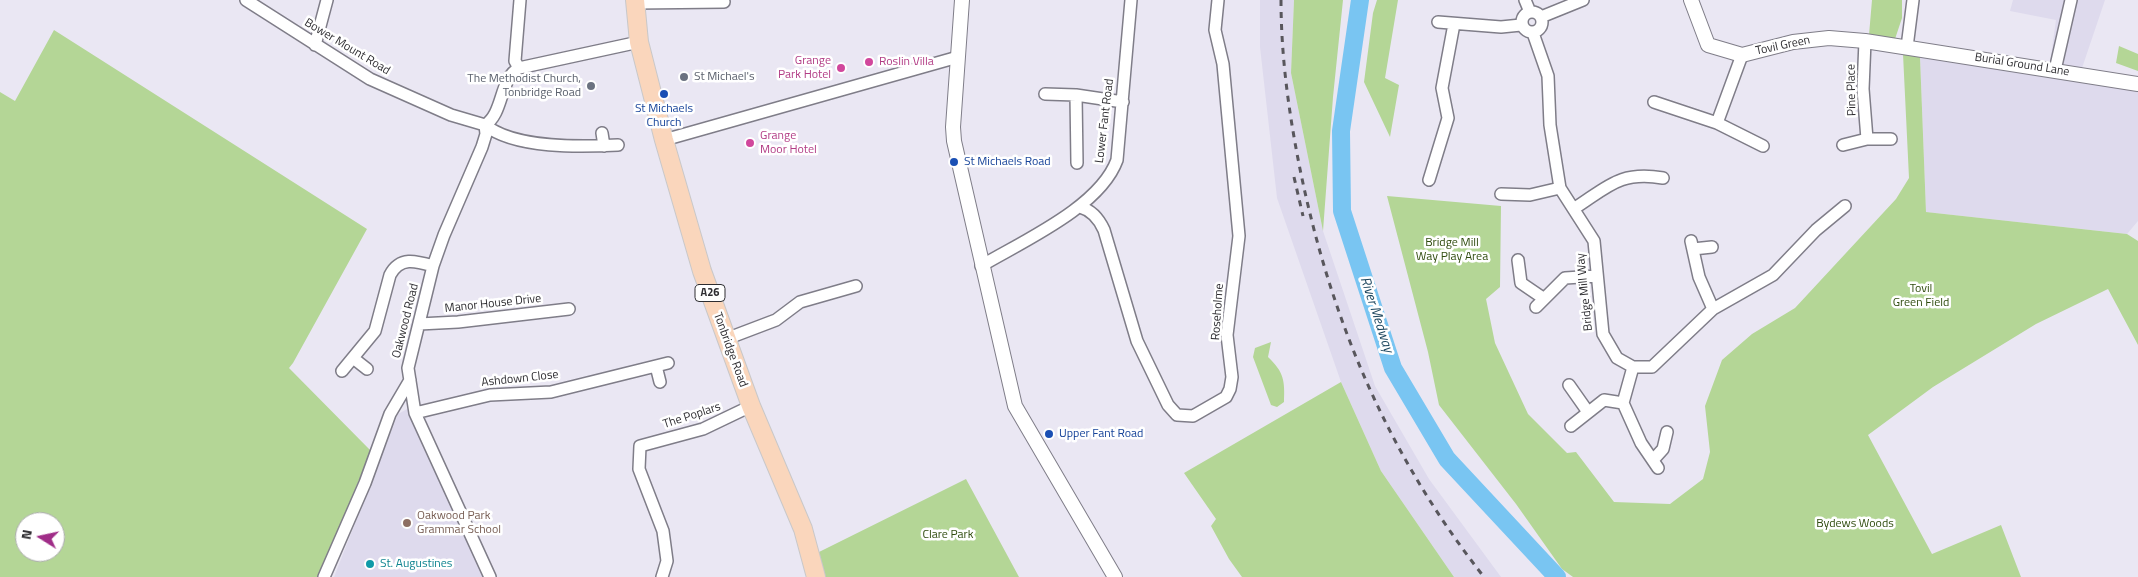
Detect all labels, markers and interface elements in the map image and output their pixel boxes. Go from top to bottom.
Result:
street label: Bower Mount Road [301,16,393,78]
street label: Tovil Green [1754,33,1812,59]
street label: Burial Ground Lane [1974,50,2070,80]
place label: Grange Park Hotel [778,54,831,82]
place label: Roslin Villa [879,55,934,69]
marker: Roslin Villa [863,56,875,68]
marker: Grange Park Hotel [835,62,847,74]
street label: Pine Place [1844,64,1860,116]
place label: St Michael's [694,70,754,84]
marker: St Michael's [678,71,690,83]
place label: The Methodist Church, Tonbridge Road [467,72,581,100]
street label: Lower Fant Road [1093,78,1117,164]
marker: The Methodist Church, Tonbridge Road [585,80,597,92]
marker: St Michaels Church [658,88,670,100]
place label: St Michaels Church [635,102,693,130]
place label: Grange Moor Hotel [760,129,817,157]
marker: Grange Moor Hotel [744,137,756,149]
place label: St Michaels Road [964,155,1051,169]
marker: St Michaels Road [948,156,960,168]
park label: Bridge Mill Way Play Area [1416,236,1488,264]
street label: Bridge Mill Way [1574,252,1596,332]
water label: River Medway [1356,275,1396,355]
street label: Oakwood Road [390,282,422,360]
park label: Tovil Green Field [1893,282,1949,310]
street label: Roseholme [1209,283,1227,341]
road number: A26 [695,284,725,302]
street label: Manor House Drive [444,292,542,316]
street label: Tonbridge Road [710,311,750,389]
street label: Ashdown Close [481,368,559,390]
street label: The Poplars [661,400,723,432]
place label: Upper Fant Road [1059,427,1143,441]
marker: Upper Fant Road [1043,428,1055,440]
place label: Oakwood Park Grammar School [417,509,501,537]
north arrow [15,512,65,562]
marker: Oakwood Park Grammar School [401,517,413,529]
park label: Bydews Woods [1816,517,1894,531]
text: N [15,528,37,541]
park label: Clare Park [922,528,974,542]
place label: St. Augustines [380,557,452,571]
marker: St. Augustines [364,558,376,570]

